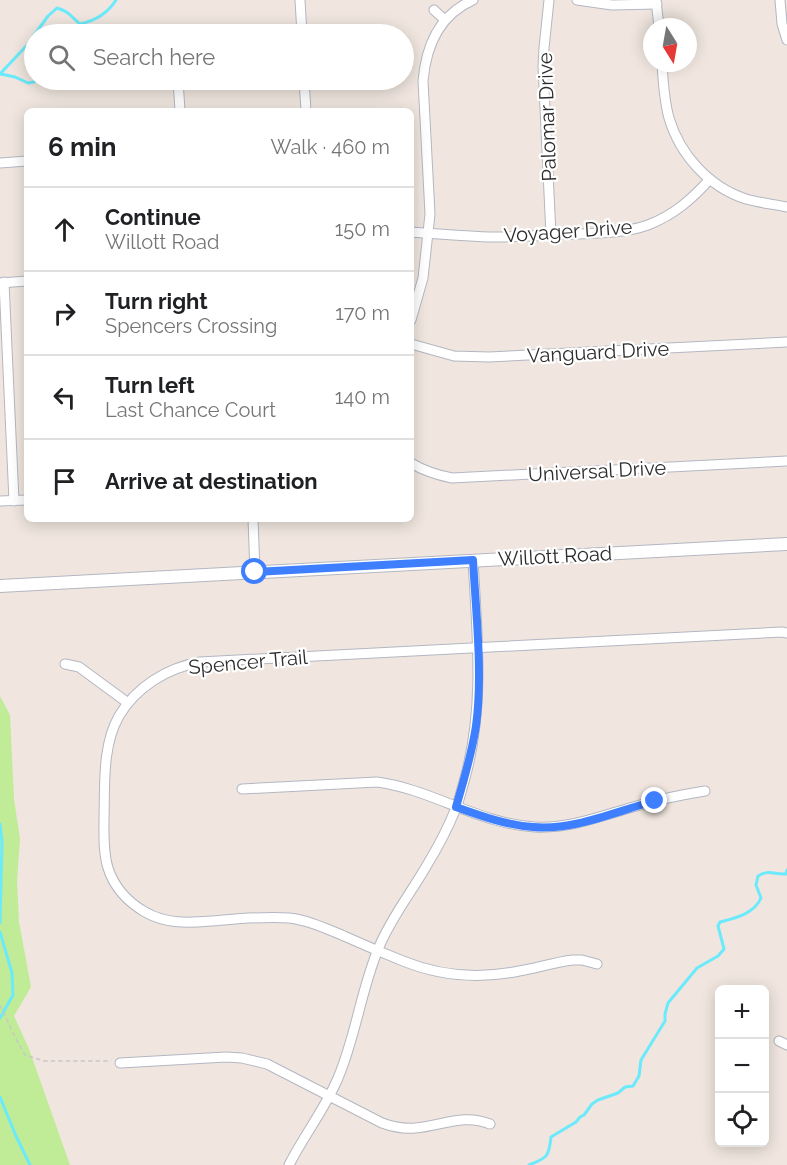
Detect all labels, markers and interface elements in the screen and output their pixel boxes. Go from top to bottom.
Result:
north arrow [643,18,697,72]
search box [24,24,414,90]
icon: search [45,41,78,74]
text: Search here [93,44,215,70]
street label: Palomar Drive [533,52,561,182]
text: 6 min [48,132,117,162]
text: Walk · 460 m [271,135,390,159]
text: Continue [105,204,201,230]
icon: ahead [48,213,81,246]
street label: Voyager Drive [503,215,633,247]
text: 150 m [335,217,390,241]
text: Willott Road [105,230,219,254]
text: Turn right [105,288,208,314]
icon: right [48,297,81,330]
text: 170 m [335,301,390,325]
text: Spencers Crossing [105,314,277,338]
street label: Vanguard Drive [526,336,670,368]
text: Turn left [105,372,195,398]
icon: left [48,381,81,414]
text: 140 m [335,385,390,409]
text: Last Chance Court [105,398,276,422]
street label: Universal Drive [527,455,667,487]
icon: arrive [48,465,81,498]
text: Arrive at destination [105,468,318,494]
street label: Willott Road [497,541,613,571]
route start [241,558,267,584]
street label: Spencer Trail [187,645,309,679]
route end [641,787,667,813]
map controls [715,985,769,1147]
button: + [715,985,769,1039]
button: − [715,1039,769,1093]
button: locate [715,1093,769,1147]

